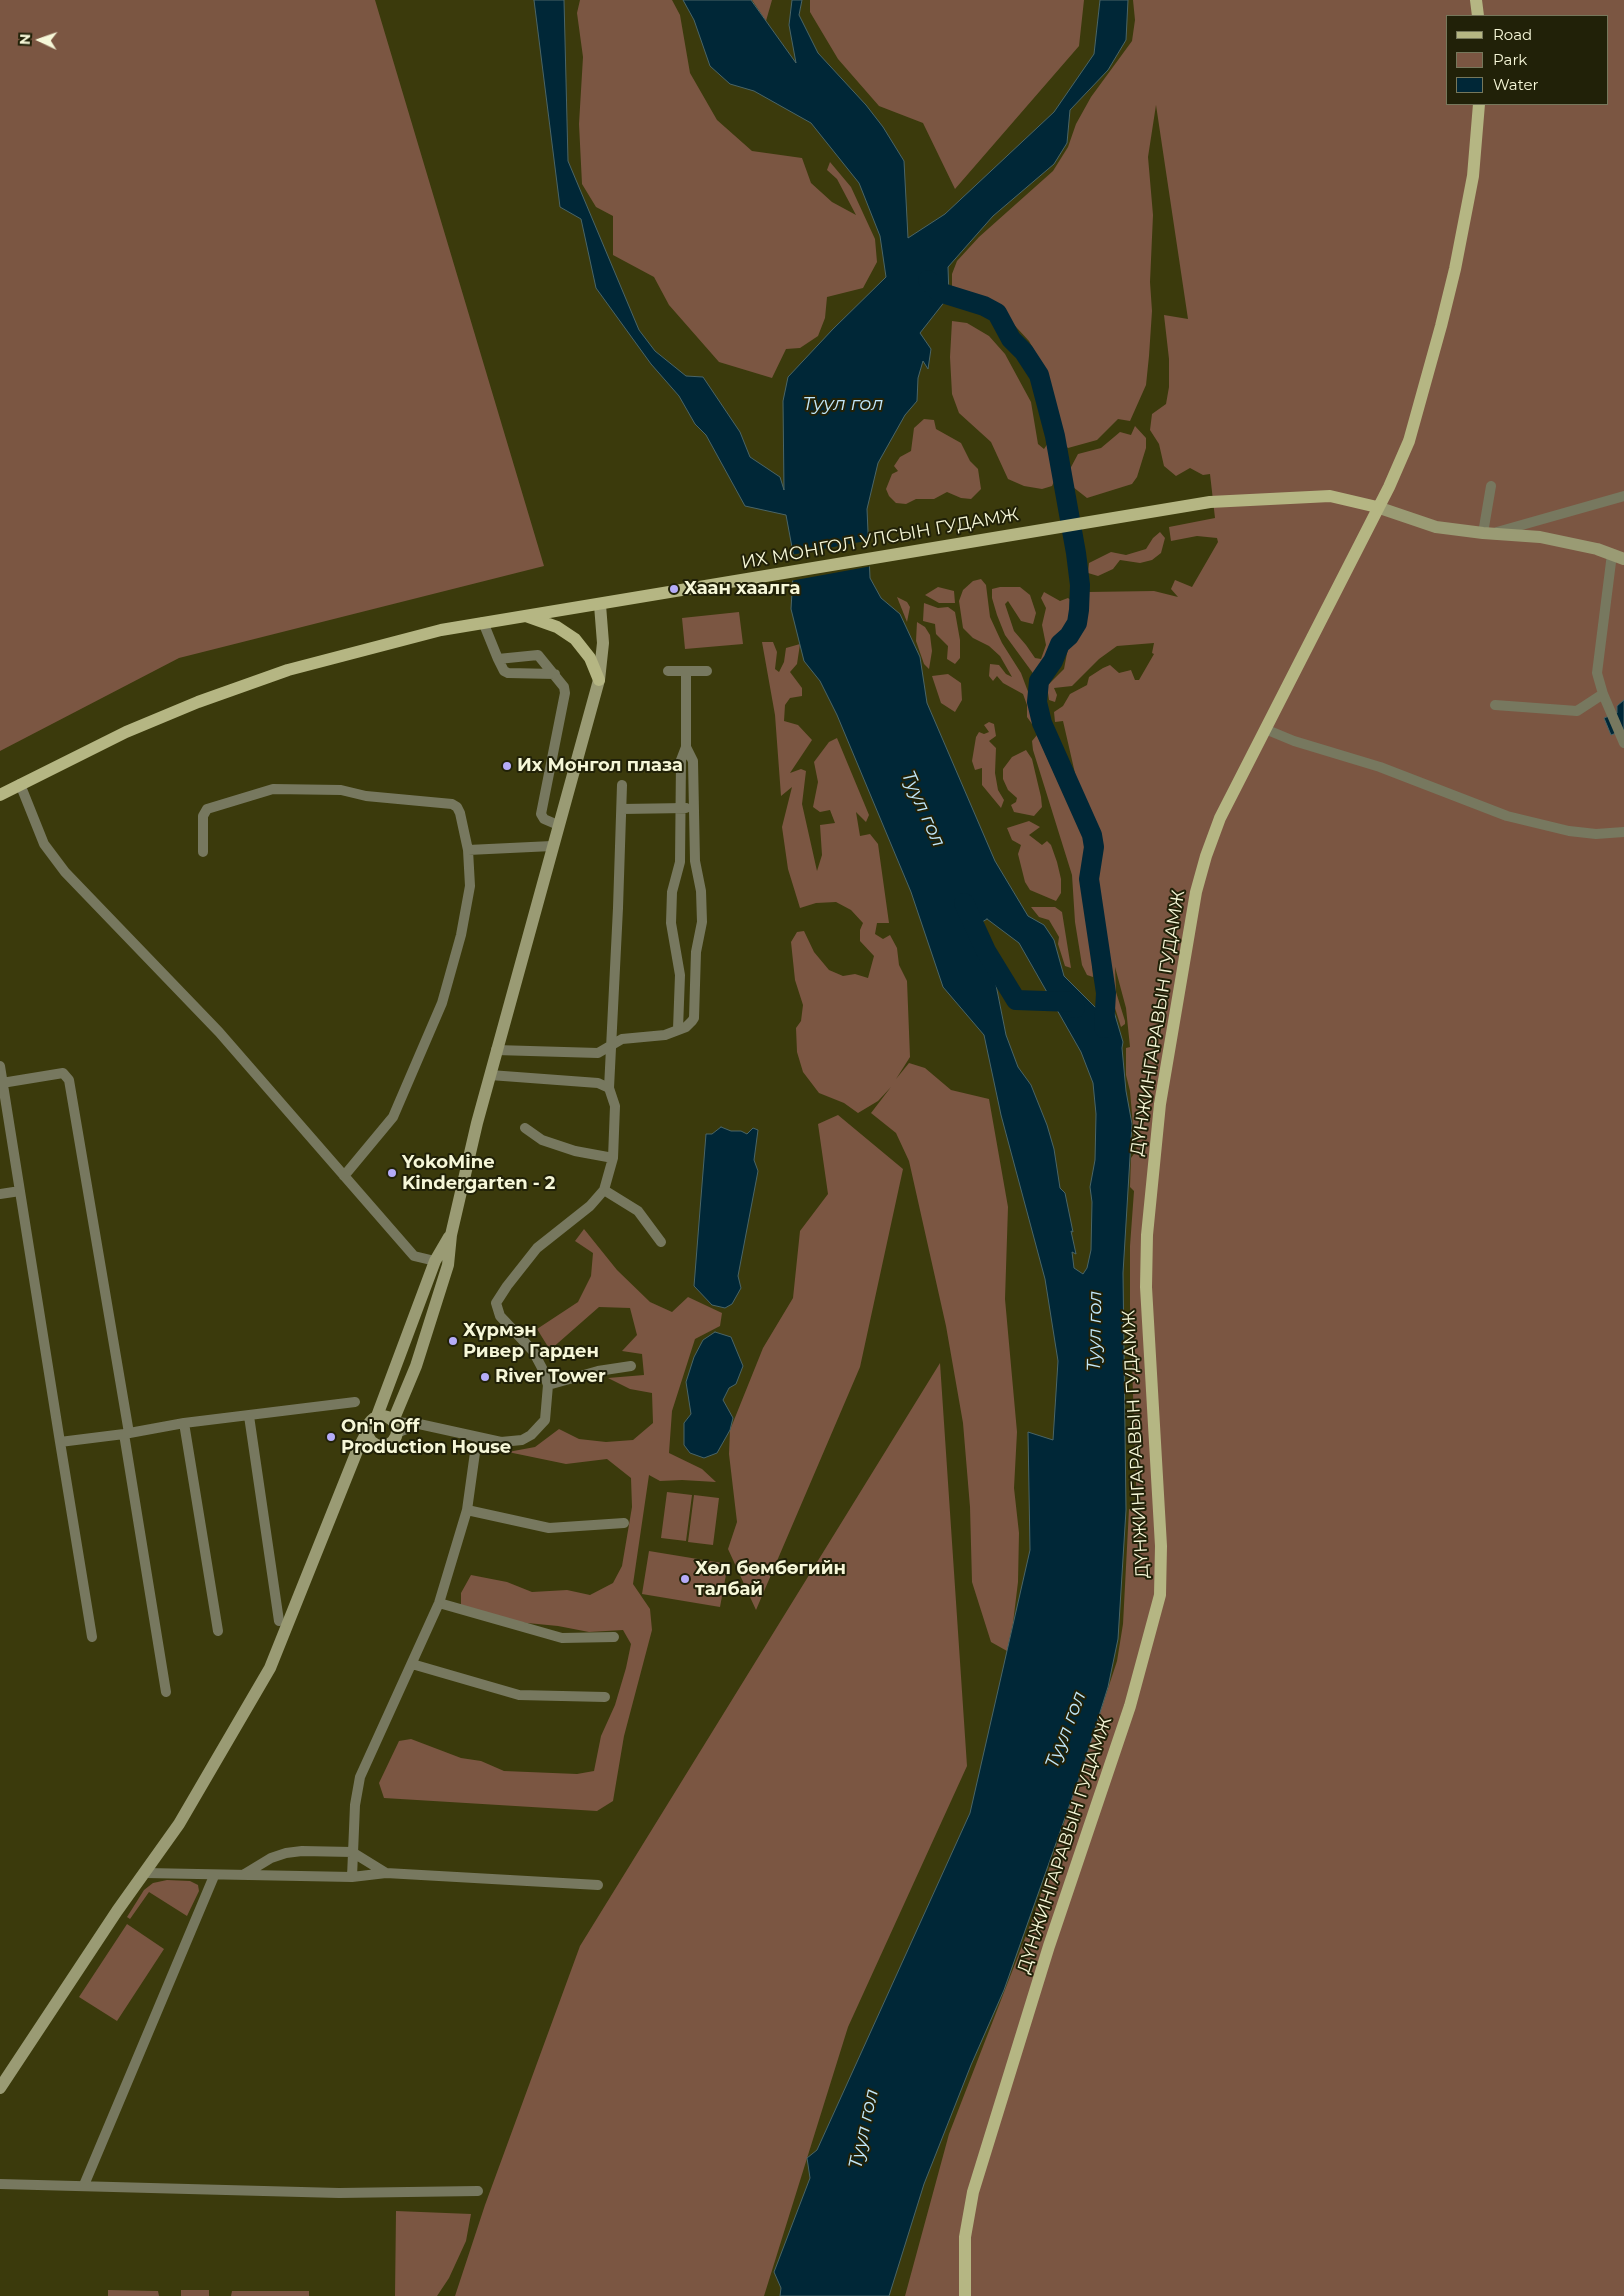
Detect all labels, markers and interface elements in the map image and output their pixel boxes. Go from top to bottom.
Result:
north arrow [15,15,65,65]
legend [1446,15,1609,105]
text: Road [1493,25,1532,44]
text: N [16,33,34,45]
text: Park [1493,50,1527,69]
text: Water [1493,75,1539,94]
water label: Туул гол [803,393,883,415]
street label: ИХ МОНГОЛ УЛСЫН ГУДАМЖ [740,504,1020,574]
place label: Хаан хаалга [684,578,800,600]
marker: Хаан хаалга [668,583,680,595]
place label: Их Монгол плаза [517,755,683,777]
marker: Их Монгол плаза [501,760,513,772]
water label: Туул гол [896,767,950,851]
street label: ДҮНЖИНГАРАВЫН ГУДАМЖ [1126,889,1190,1157]
place label: YokoMine Kindergarten - 2 [402,1152,555,1194]
marker: YokoMine Kindergarten - 2 [386,1167,398,1179]
water label: Туул гол [1083,1290,1107,1372]
street label: ДҮНЖИНГАРАВЫН ГУДАМЖ [1118,1309,1154,1579]
place label: Хүрмэн Ривер Гарден [463,1320,599,1362]
marker: Хүрмэн Ривер Гарден [447,1335,459,1347]
place label: River Tower [495,1366,606,1388]
marker: River Tower [479,1371,491,1383]
place label: On'n Off Production House [341,1416,511,1458]
marker: On'n Off Production House [325,1431,337,1443]
place label: Хөл бөмбөгийн талбай [695,1558,846,1600]
marker: Хөл бөмбөгийн талбай [679,1573,691,1585]
water label: Туул гол [1041,1688,1091,1772]
street label: ДҮНЖИНГАРАВЫН ГУДАМЖ [1013,1714,1117,1976]
water label: Туул гол [844,2087,884,2171]

